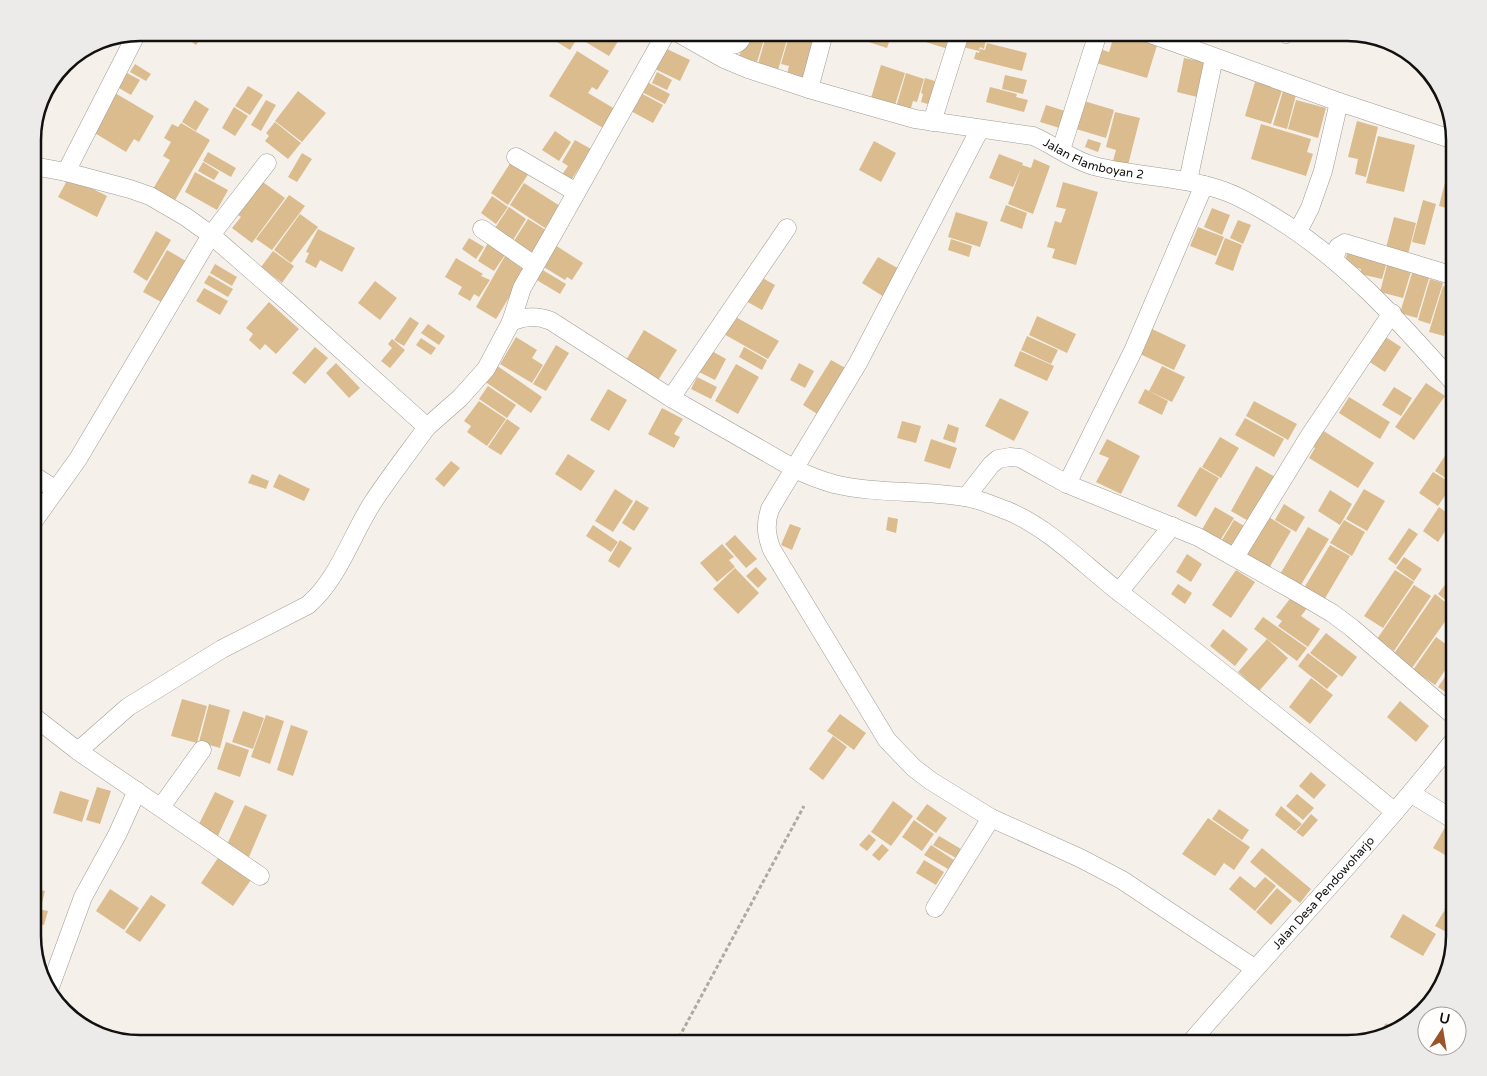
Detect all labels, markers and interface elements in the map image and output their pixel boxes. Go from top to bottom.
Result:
street label: Jalan Flamboyan 2 [1041,135,1145,182]
street label: Jalan Desa Pendowoharjo [1270,833,1377,952]
north arrow [1417,1006,1467,1056]
text: U [1438,1009,1452,1028]

